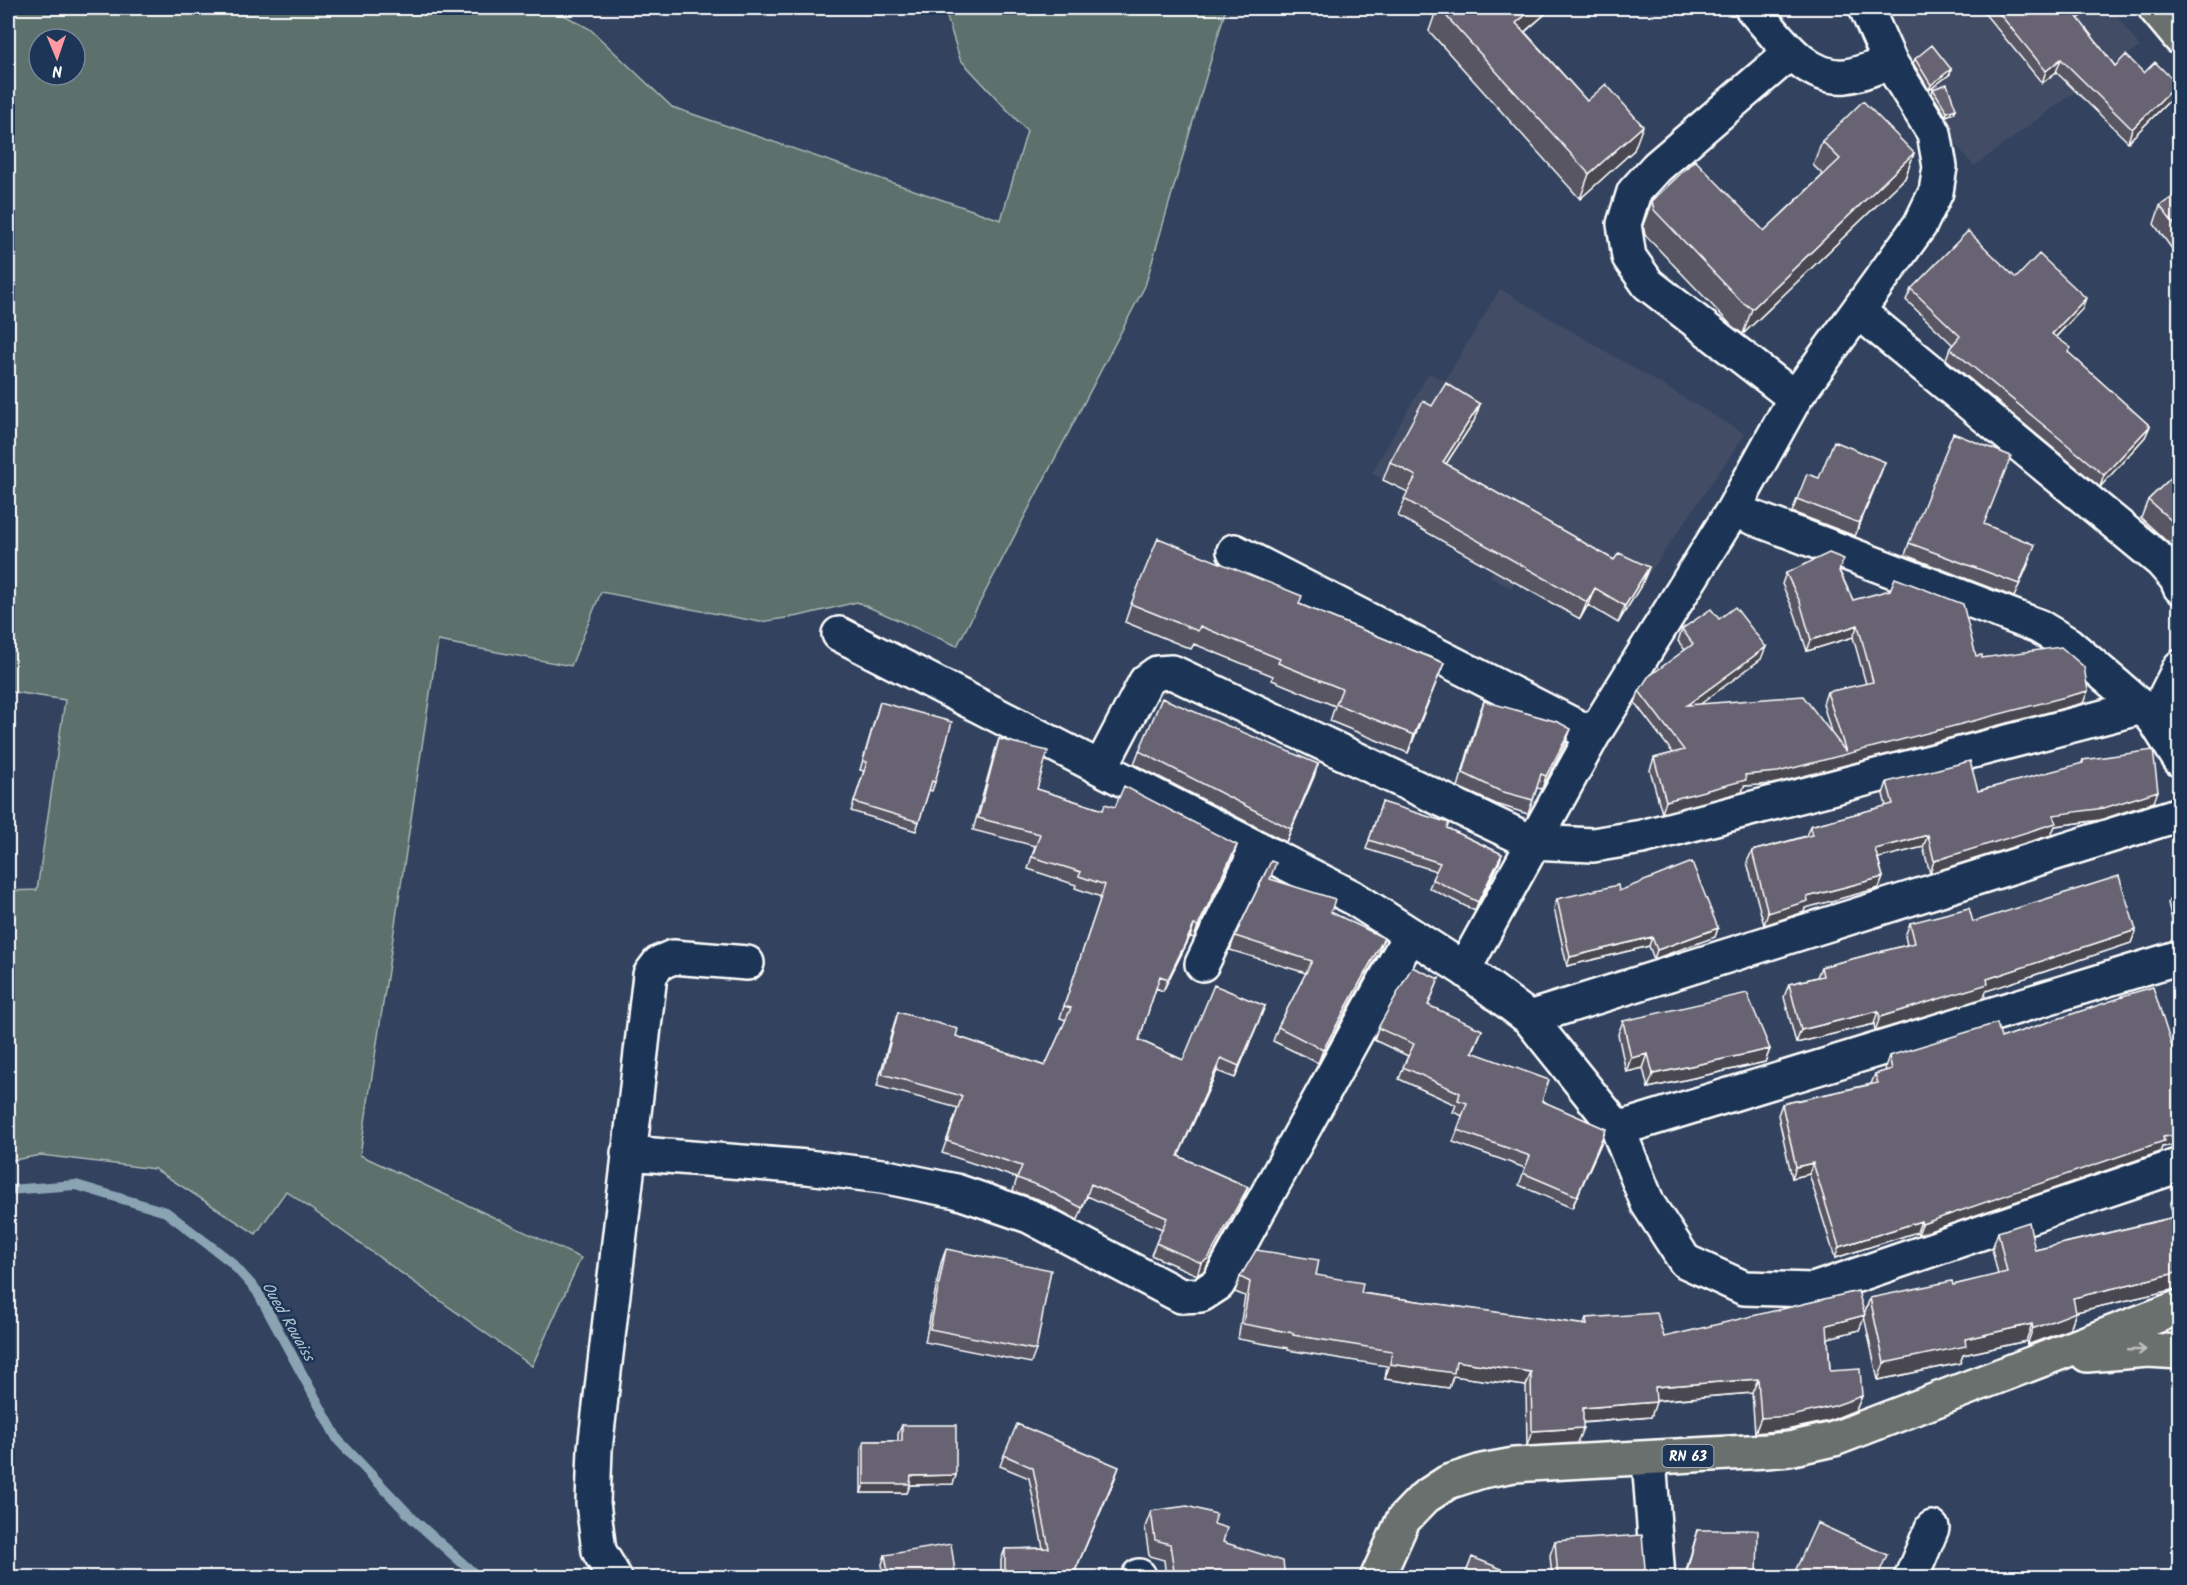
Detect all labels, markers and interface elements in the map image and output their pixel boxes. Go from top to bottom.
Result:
north arrow [27,27,87,87]
text: N [52,58,63,83]
water label: Oued Rouaiss [255,1277,322,1368]
one-way arrow [2127,1344,2147,1356]
road number: RN 63 [1662,1445,1714,1467]

